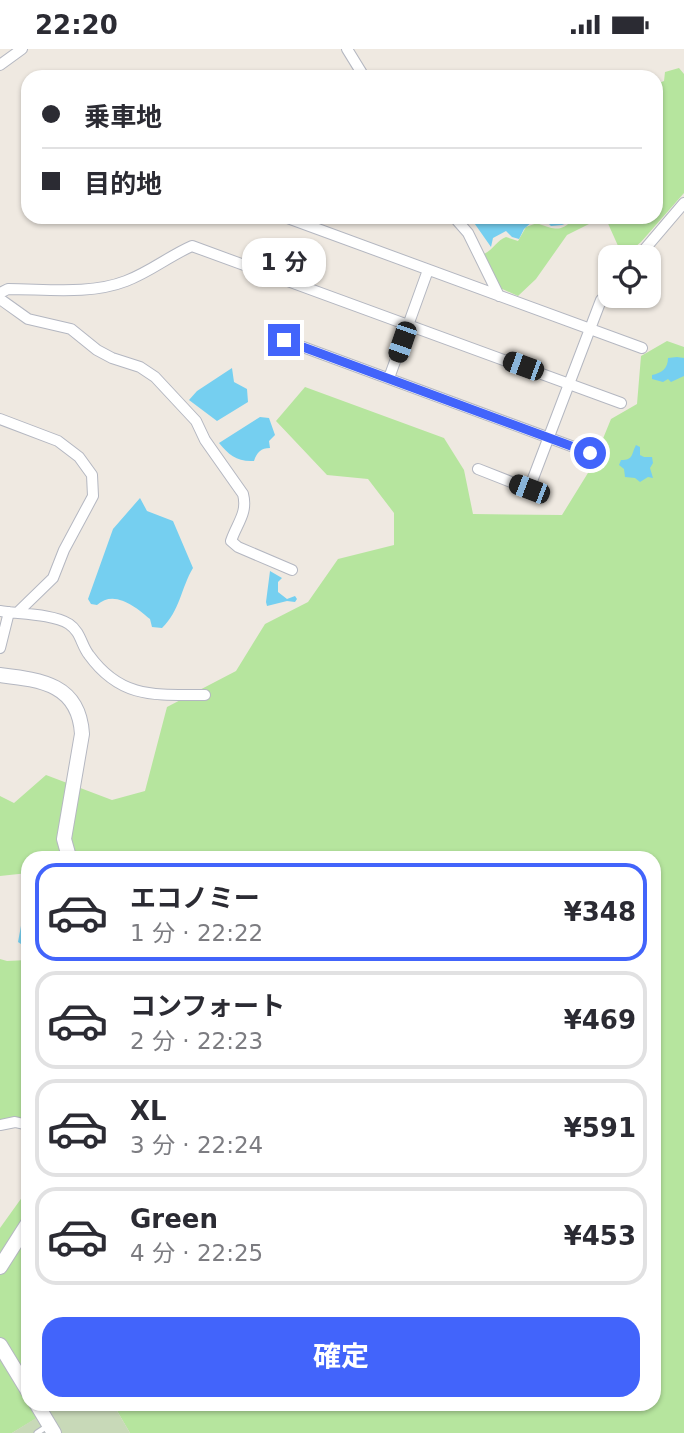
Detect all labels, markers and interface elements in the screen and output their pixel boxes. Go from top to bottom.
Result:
text: 22:20 [35,10,118,40]
text: 乗車地 [84,102,162,132]
text: 目的地 [84,169,162,199]
callout: 1 分 [242,239,326,287]
map controls [598,245,661,308]
button: locate [598,245,661,308]
text: 1 分 [260,249,308,275]
car [386,319,419,365]
route end [268,324,300,356]
car [500,349,547,383]
route start [574,437,606,469]
car [506,472,553,506]
icon: car [46,881,109,944]
text: エコノミー [130,883,260,913]
text: ¥348 [564,897,636,927]
text: 1 分 · 22:22 [130,920,263,946]
icon: car [46,989,109,1052]
text: コンフォート [130,991,285,1021]
text: ¥469 [564,1005,636,1035]
text: 2 分 · 22:23 [130,1028,263,1054]
text: XL [130,1096,167,1126]
icon: car [46,1097,109,1160]
text: ¥591 [564,1113,636,1143]
text: 3 分 · 22:24 [130,1132,263,1158]
text: Green [130,1204,218,1234]
icon: car [46,1205,109,1268]
text: ¥453 [564,1221,636,1251]
text: 4 分 · 22:25 [130,1240,263,1266]
button: 確定 [42,1317,640,1397]

